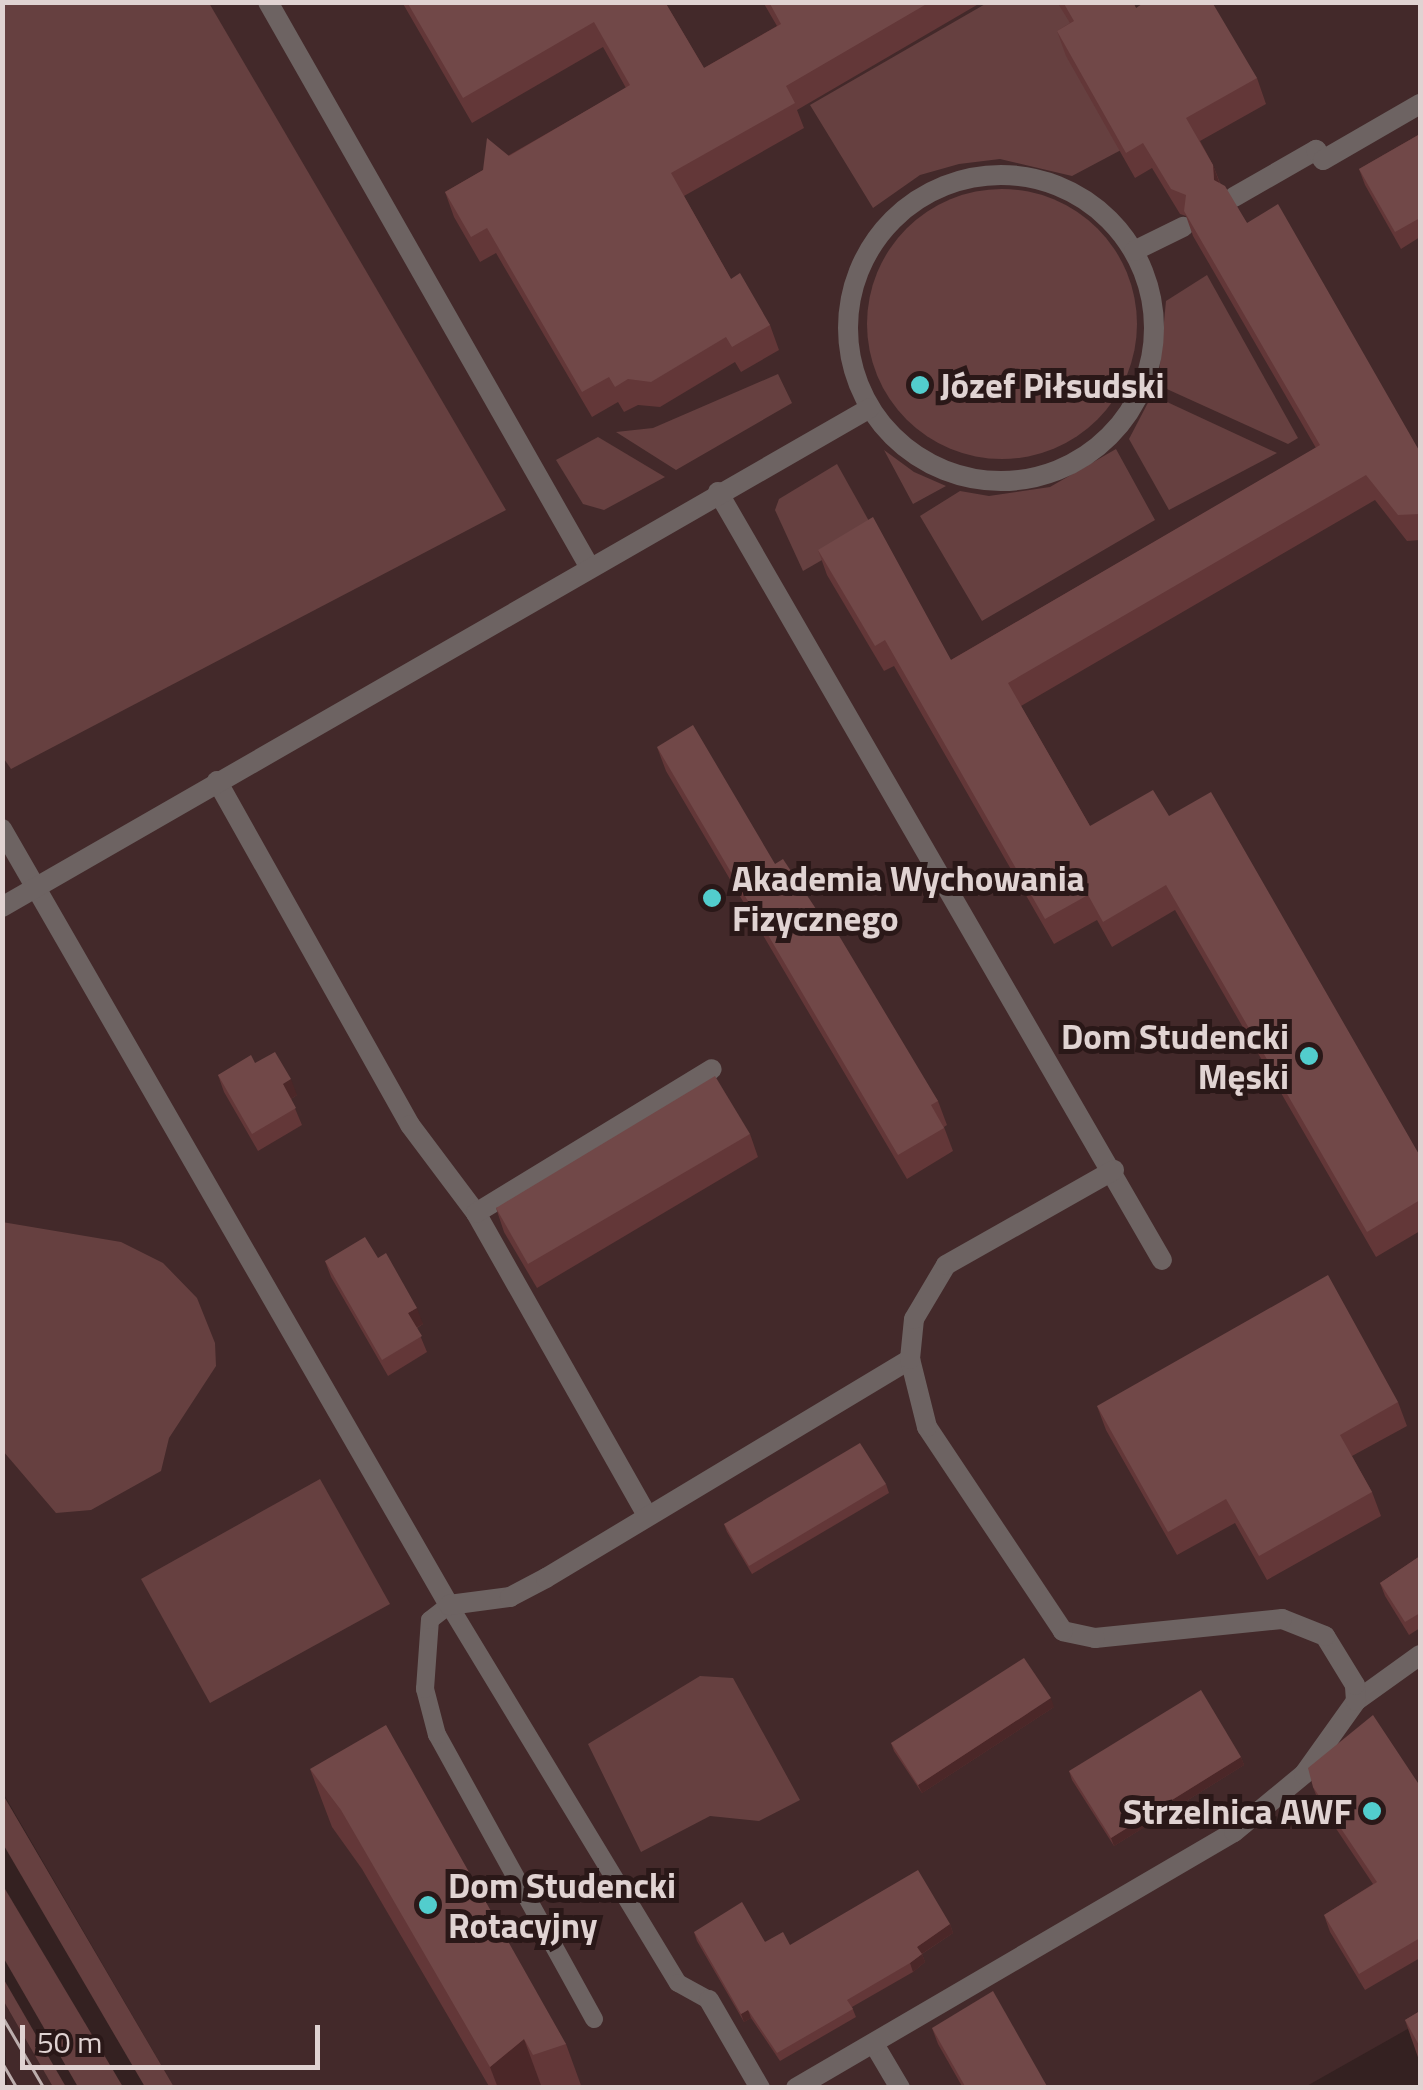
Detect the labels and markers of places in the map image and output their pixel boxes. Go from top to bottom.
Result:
place label: Józef Piłsudski [940,364,1165,406]
marker: Józef Piłsudski [909,374,931,396]
place label: Akademia Wychowania Fizycznego [732,857,1085,939]
marker: Akademia Wychowania Fizycznego [701,887,723,909]
place label: Dom Studencki Męski [1061,1015,1289,1097]
marker: Dom Studencki Męski [1298,1045,1320,1067]
place label: Strzelnica AWF [1123,1790,1352,1832]
marker: Strzelnica AWF [1361,1800,1383,1822]
place label: Dom Studencki Rotacyjny [448,1864,676,1946]
marker: Dom Studencki Rotacyjny [417,1894,439,1916]

